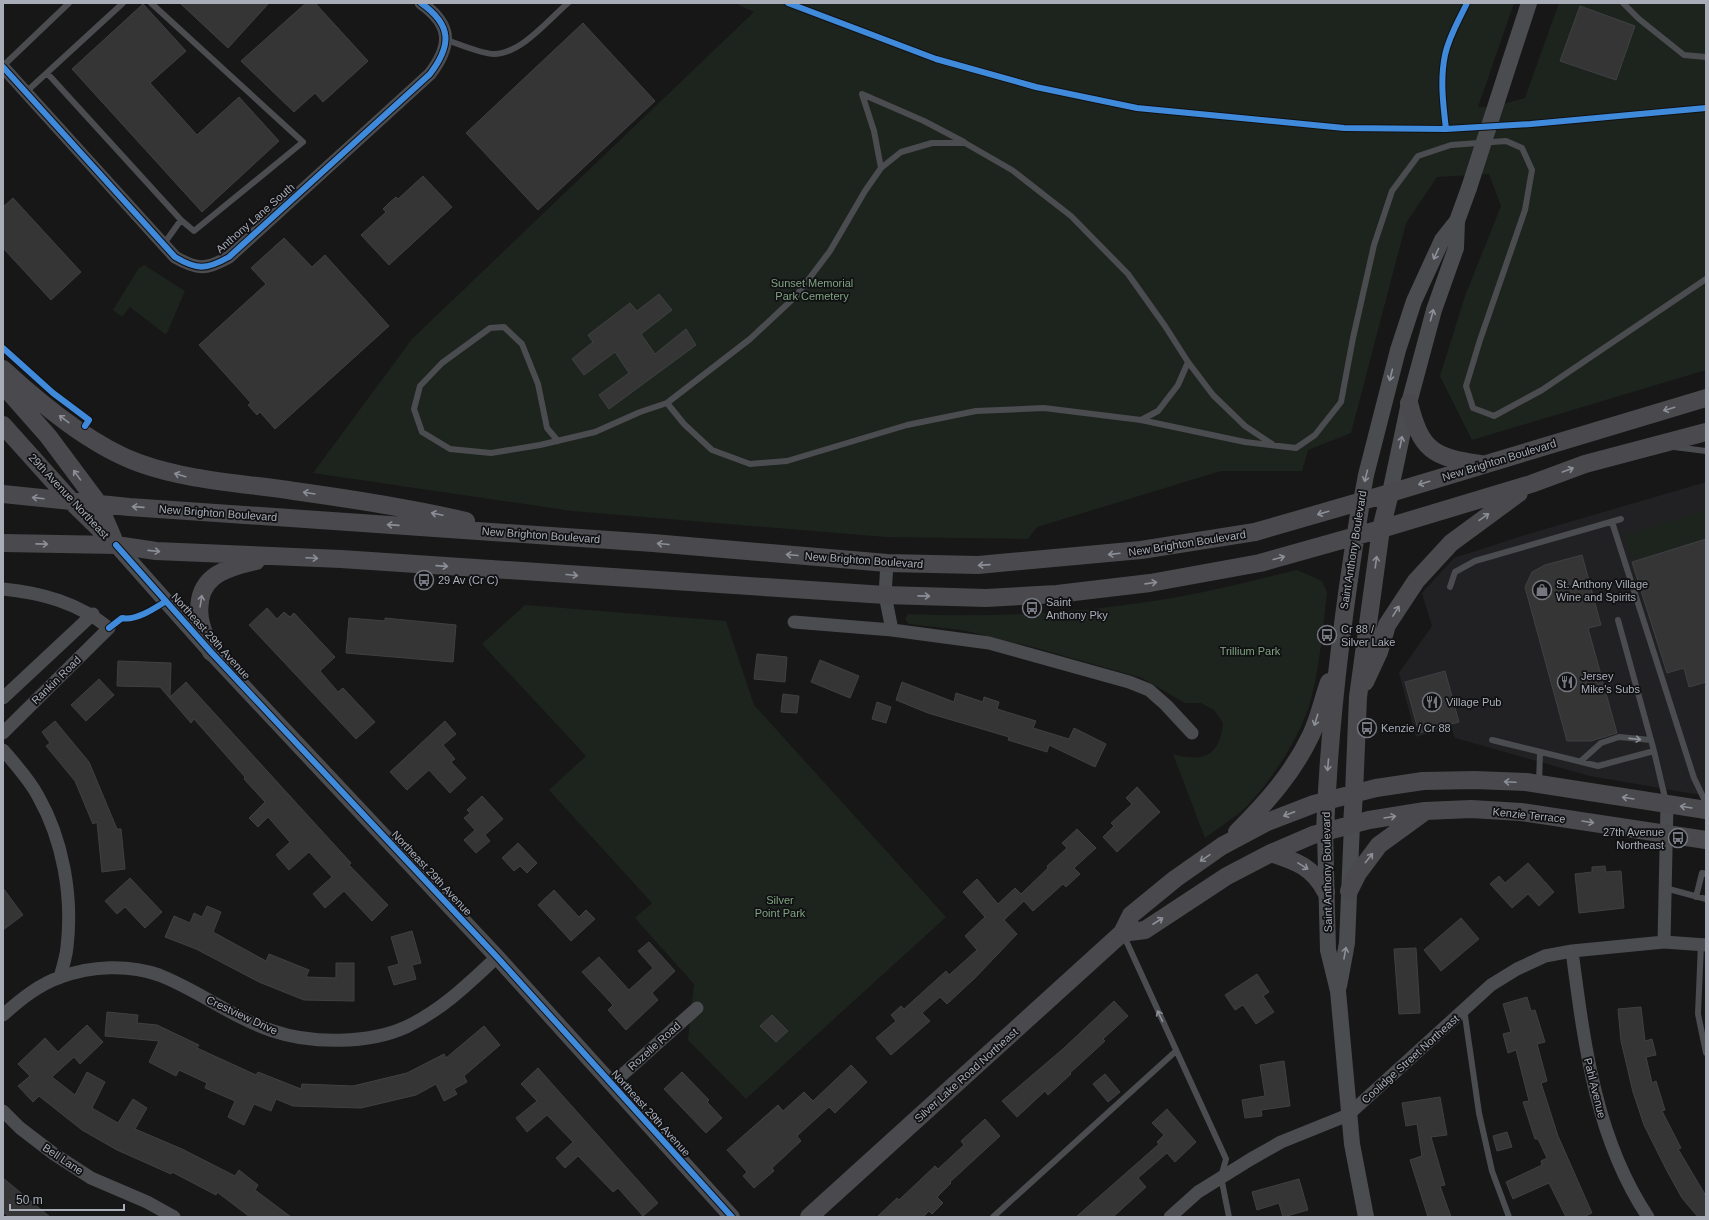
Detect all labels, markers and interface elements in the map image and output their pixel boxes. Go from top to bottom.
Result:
street label: Anthony Lane South [213,181,297,255]
one-way arrow [1432,247,1439,259]
park label: Sunset Memorial Park Cemetery [771,277,853,302]
one-way arrow [1429,309,1436,322]
one-way arrow [1387,369,1394,382]
one-way arrow [1662,406,1675,413]
one-way arrow [59,414,70,423]
one-way arrow [1397,435,1405,448]
street label: New Brighton Boulevard [1441,437,1557,483]
street label: 29th Avenue Northeast [27,451,111,541]
one-way arrow [1561,466,1573,474]
one-way arrow [73,469,81,480]
one-way arrow [1361,469,1369,482]
one-way arrow [174,471,187,478]
one-way arrow [1417,480,1430,487]
one-way arrow [303,489,316,497]
street label: Saint Anthony Boulevard [1338,490,1368,610]
one-way arrow [32,494,45,501]
street label: New Brighton Boulevard [158,503,278,523]
one-way arrow [132,504,145,511]
one-way arrow [431,510,444,518]
one-way arrow [1317,510,1330,517]
one-way arrow [1479,513,1490,521]
one-way arrow [387,521,400,528]
street label: New Brighton Boulevard [481,525,601,545]
street label: New Brighton Boulevard [1127,528,1247,558]
one-way arrow [35,540,48,547]
one-way arrow [657,540,670,548]
one-way arrow [147,547,160,555]
street label: New Brighton Boulevard [804,550,924,570]
one-way arrow [1108,550,1121,558]
one-way arrow [786,551,799,559]
one-way arrow [1272,553,1285,561]
one-way arrow [305,554,318,561]
one-way arrow [1372,556,1380,569]
one-way arrow [978,561,991,568]
one-way arrow [435,562,448,569]
bus stop icon: 29 Av (Cr C) [413,569,435,591]
one-way arrow [565,572,578,579]
place label: 29 Av (Cr C) [438,574,498,586]
place label: St. Anthony Village Wine and Spirits [1556,578,1648,603]
one-way arrow [1144,579,1157,587]
shop icon: St. Anthony Village Wine and Spirits [1531,579,1553,601]
street label: Northeast 29th Avenue [169,590,253,682]
one-way arrow [917,593,930,600]
one-way arrow [197,595,205,608]
place label: Saint Anthony Pky [1046,596,1108,621]
bus stop icon: Saint Anthony Pky [1021,597,1043,619]
one-way arrow [1393,605,1401,617]
place label: Cr 88 / Silver Lake [1341,623,1395,648]
bus stop icon: Cr 88 / Silver Lake [1316,624,1338,646]
park label: Trillium Park [1220,645,1281,657]
street label: Rankin Road [29,654,83,706]
place label: Jersey Mike's Subs [1581,670,1640,695]
restaurant icon: Jersey Mike's Subs [1556,671,1578,693]
restaurant icon: Village Pub [1421,691,1443,713]
place label: Village Pub [1446,696,1501,708]
one-way arrow [1312,713,1319,726]
bus stop icon: Kenzie / Cr 88 [1356,717,1378,739]
place label: Kenzie / Cr 88 [1381,722,1451,734]
one-way arrow [1628,735,1641,742]
one-way arrow [1324,758,1331,771]
one-way arrow [1504,778,1517,785]
one-way arrow [1622,794,1635,802]
one-way arrow [1680,803,1693,811]
street label: Kenzie Terrace [1492,805,1566,825]
one-way arrow [1284,810,1296,818]
street label: Saint Anthony Boulevard [1320,812,1334,932]
one-way arrow [1383,813,1396,821]
one-way arrow [1582,818,1595,826]
place label: 27th Avenue Northeast [1603,826,1664,851]
bus stop icon: 27th Avenue Northeast [1667,827,1689,849]
street label: Northeast 29th Avenue [390,828,474,918]
one-way arrow [1365,853,1373,864]
one-way arrow [1200,854,1211,862]
one-way arrow [1297,863,1309,871]
park label: Silver Point Park [755,894,806,919]
one-way arrow [1153,917,1164,925]
one-way arrow [1341,947,1349,960]
street label: Crestview Drive [205,993,279,1037]
one-way arrow [1156,1010,1163,1022]
street label: Coolidge Street Northeast [1359,1012,1461,1106]
street label: Rozelle Road [625,1019,683,1073]
street label: Silver Lake Road Northeast [912,1026,1020,1124]
street label: Pahl Avenue [1582,1057,1608,1119]
street label: Northeast 29th Avenue [609,1067,693,1159]
street label: Bell Lane [41,1141,85,1177]
scale bar [10,1186,124,1212]
text: 50 m [16,1193,43,1207]

